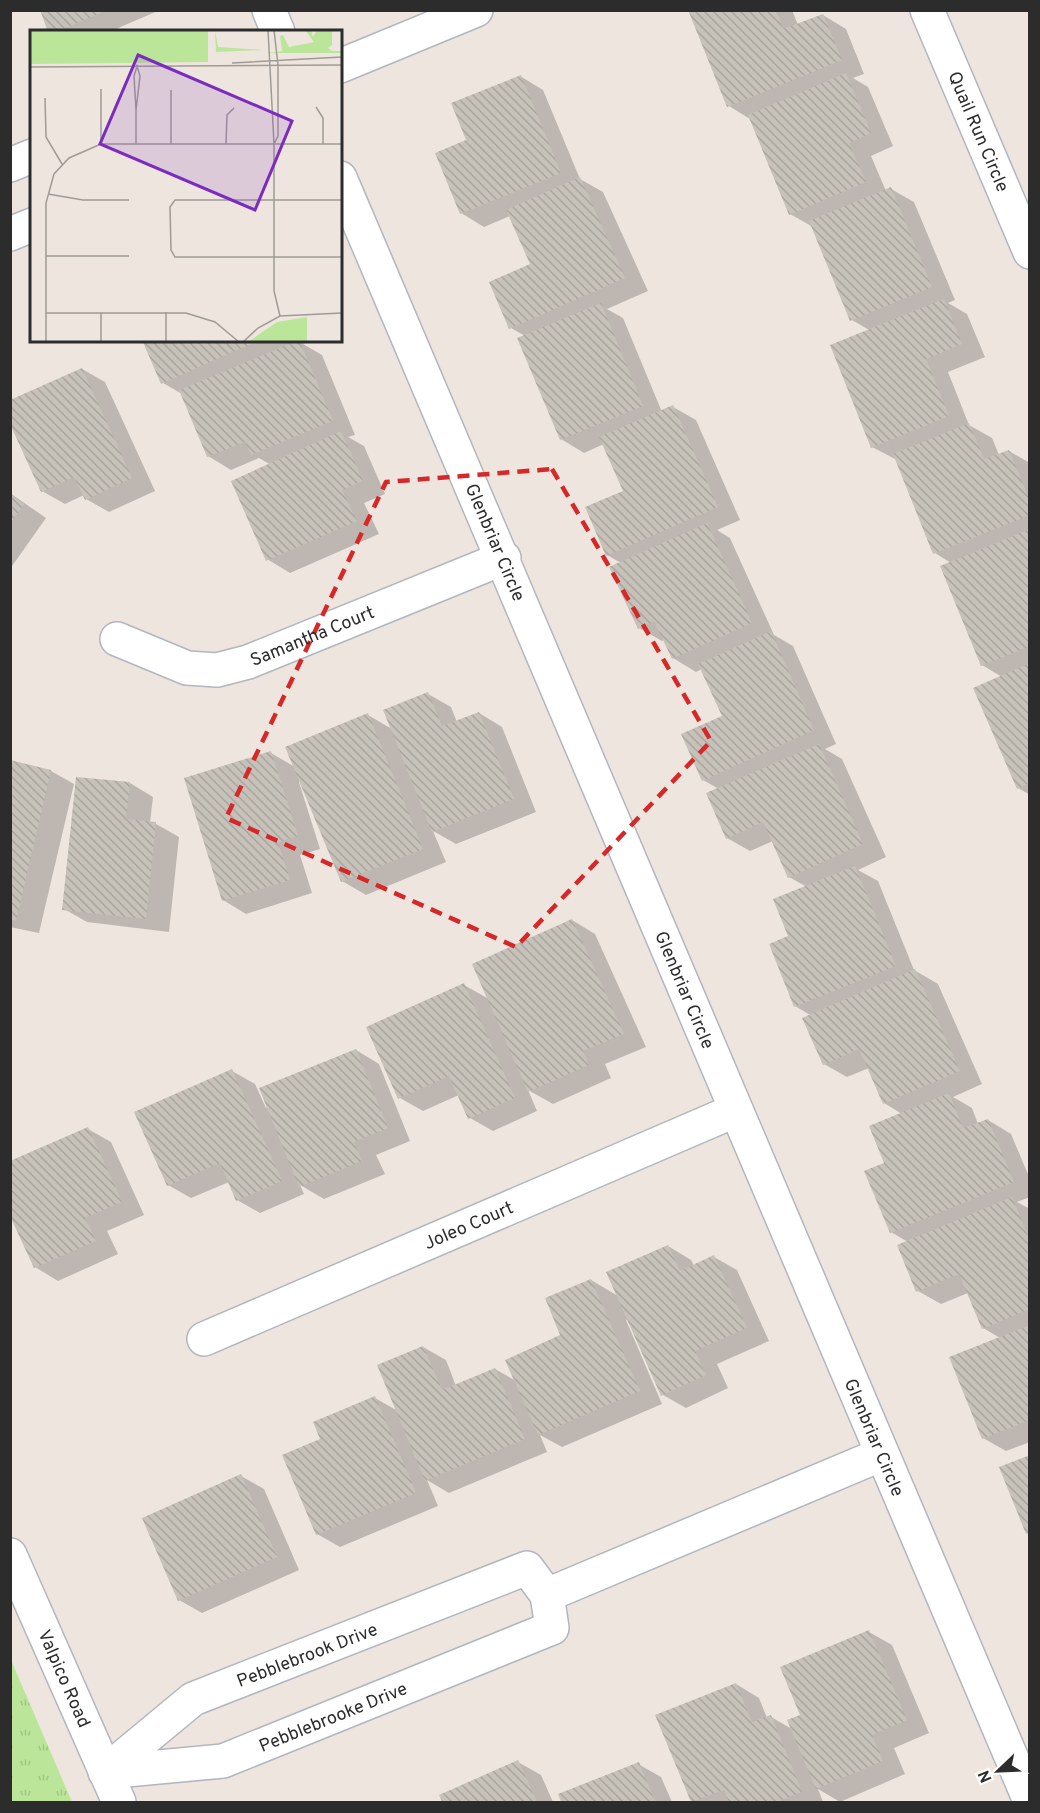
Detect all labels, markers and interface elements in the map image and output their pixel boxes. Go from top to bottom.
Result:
inset map [30,30,342,342]
street label: Quail Run Circle [941,68,1013,196]
street label: Glenbriar Circle [459,480,529,605]
street label: Samantha Court [247,602,378,673]
street label: Glenbriar Circle [648,928,718,1053]
street label: Joleo Court [421,1197,517,1256]
street label: Glenbriar Circle [838,1376,908,1500]
street label: Pebblebrook Drive [234,1619,381,1694]
street label: Valpico Road [32,1627,95,1732]
street label: Pebblebrooke Drive [256,1678,411,1759]
north arrow [968,1741,1028,1801]
text: N [975,1767,997,1785]

